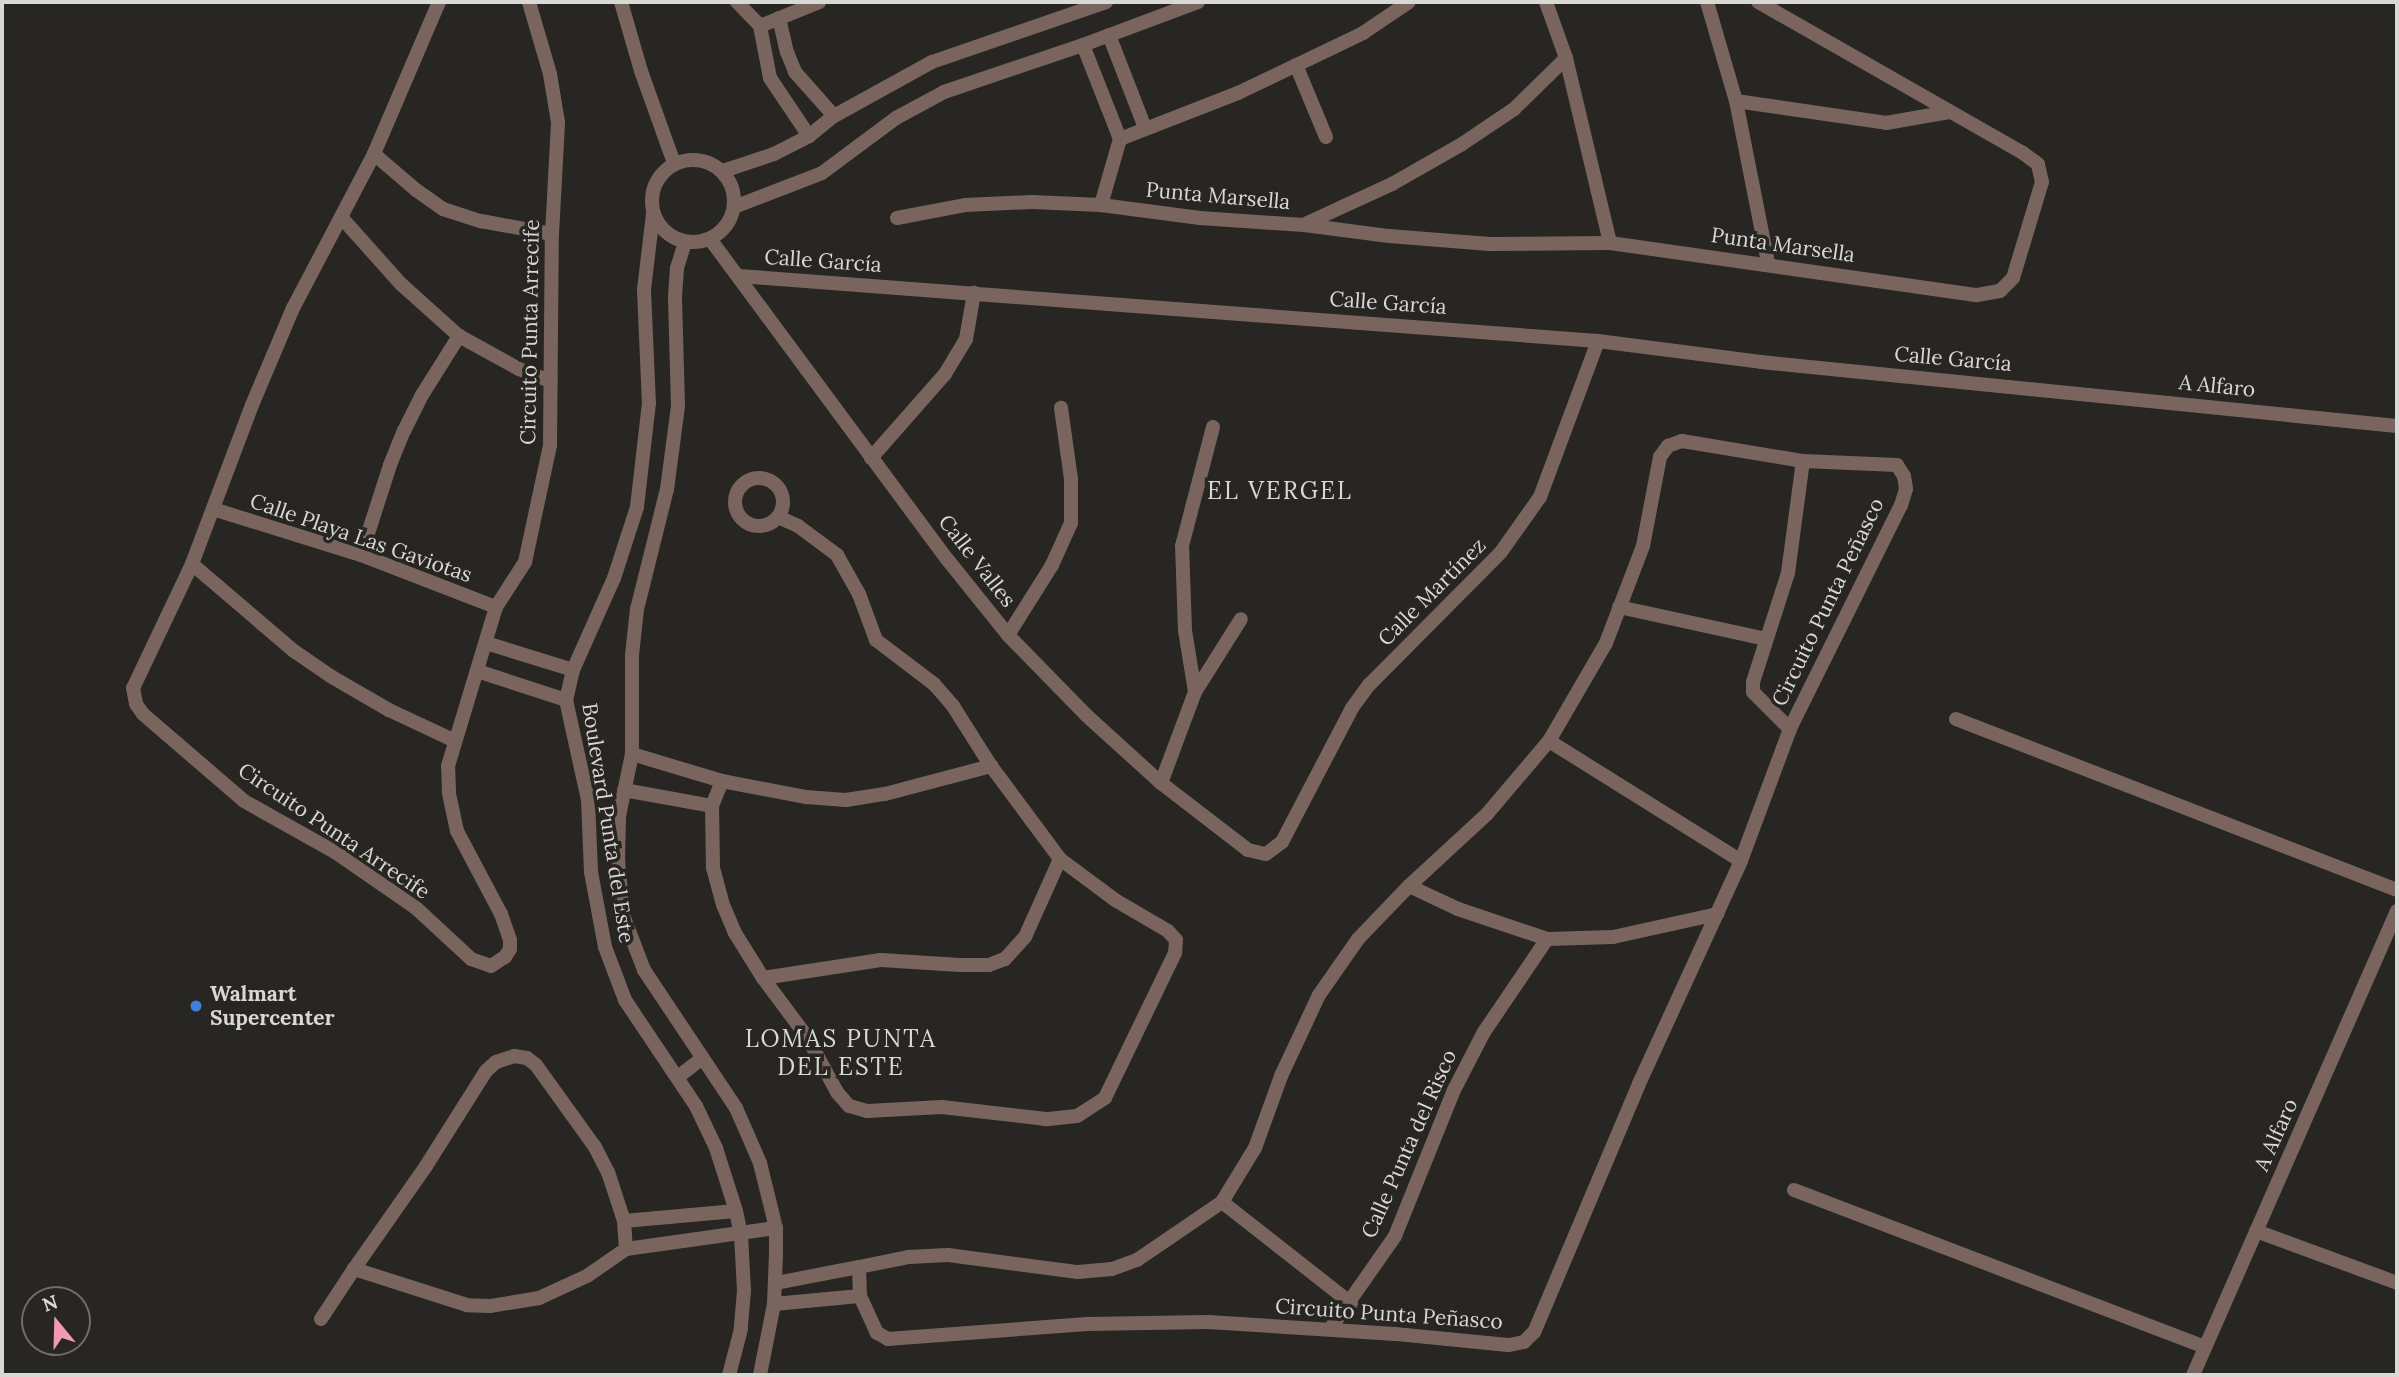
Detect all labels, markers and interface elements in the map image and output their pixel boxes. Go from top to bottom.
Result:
street label: Punta Marsella [1145,177,1291,215]
street label: Circuito Punta Arrecife [515,219,545,445]
street label: Punta Marsella [1710,222,1856,268]
street label: Calle García [764,244,882,278]
street label: Calle García [1329,286,1447,320]
street label: Calle García [1893,341,2013,377]
street label: A Alfaro [2178,369,2256,403]
district label: EL VERGEL [1208,477,1352,505]
street label: Calle Playa Las Gaviotas [247,488,475,588]
street label: Circuito Punta Peñasco [1767,494,1889,710]
street label: Calle Valles [933,510,1021,612]
street label: Calle Martínez [1373,533,1491,651]
street label: Boulevard Punta del Este [577,701,639,945]
street label: Circuito Punta Arrecife [233,757,435,905]
place label: Walmart Supercenter [210,981,335,1031]
marker: Walmart Supercenter [188,998,204,1014]
district label: LOMAS PUNTA DEL ESTE [746,1025,936,1081]
street label: Calle Punta del Risco [1356,1046,1462,1242]
street label: A Alfaro [2249,1095,2303,1175]
north arrow [21,1286,91,1356]
text: N [39,1289,61,1317]
street label: Circuito Punta Peñasco [1274,1293,1504,1335]

